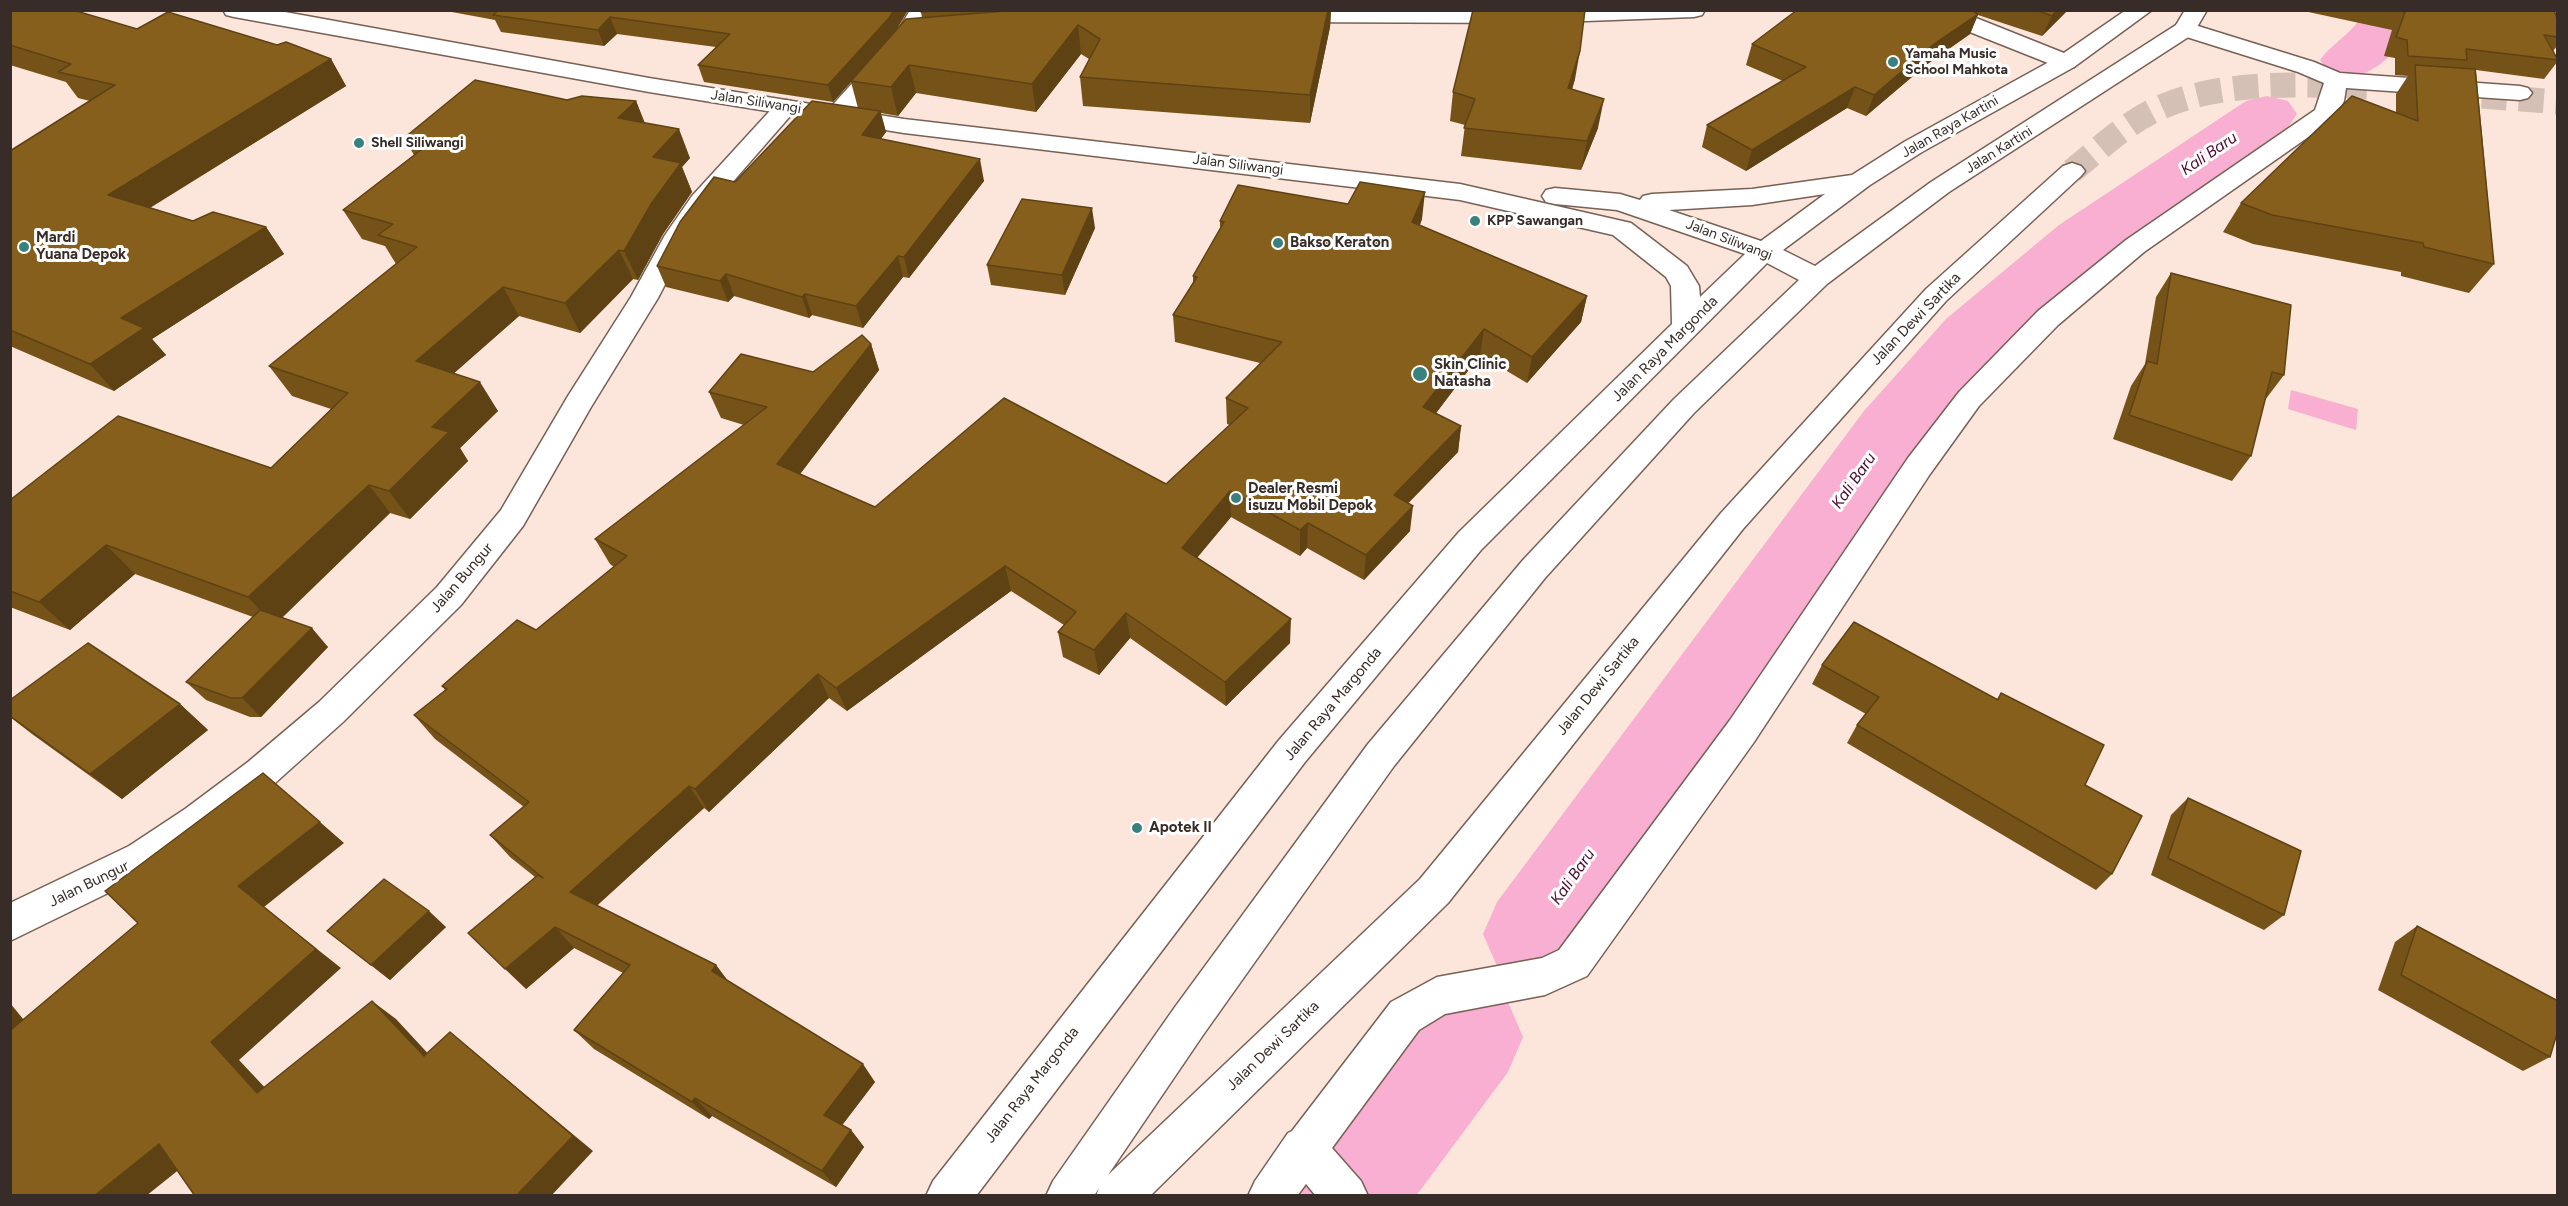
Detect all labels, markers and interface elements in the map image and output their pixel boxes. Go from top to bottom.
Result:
place label: Yamaha Music School Mahkota [1905,46,2008,78]
marker: Yamaha Music School Mahkota [1886,55,1900,69]
street label: Jalan Siliwangi [710,87,802,117]
street label: Jalan Raya Kartini [1898,92,2002,162]
street label: Jalan Kartini [1962,123,2036,177]
water label: Kali Baru [2177,128,2241,180]
place label: Shell Siliwangi [371,135,464,151]
marker: Shell Siliwangi [352,136,366,150]
street label: Jalan Siliwangi [1192,151,1284,179]
place label: KPP Sawangan [1487,213,1583,229]
marker: KPP Sawangan [1468,214,1482,228]
street label: Jalan Siliwangi [1683,216,1775,264]
place label: Mardi Yuana Depok [36,229,126,264]
place label: Bakso Keraton [1290,234,1389,252]
marker: Bakso Keraton [1271,236,1285,250]
marker: Mardi Yuana Depok [17,240,31,254]
street label: Jalan Dewi Sartika [1867,269,1965,369]
street label: Jalan Raya Margonda [1608,292,1722,406]
place label: Skin Clinic Natasha [1434,356,1506,391]
marker: Skin Clinic Natasha [1411,365,1429,383]
water label: Kali Baru [1828,449,1880,513]
place label: Dealer Resmi isuzu Mobil Depok [1248,480,1373,515]
marker: Dealer Resmi isuzu Mobil Depok [1229,491,1243,505]
street label: Jalan Bungur [427,539,497,617]
street label: Jalan Dewi Sartika [1553,633,1643,739]
street label: Jalan Raya Margonda [1280,644,1386,764]
place label: Apotek II [1149,819,1212,837]
marker: Apotek II [1130,821,1144,835]
water label: Kali Baru [1547,845,1599,909]
street label: Jalan Bungur [46,857,132,911]
street label: Jalan Dewi Sartika [1223,997,1323,1095]
street label: Jalan Raya Margonda [981,1023,1083,1147]

